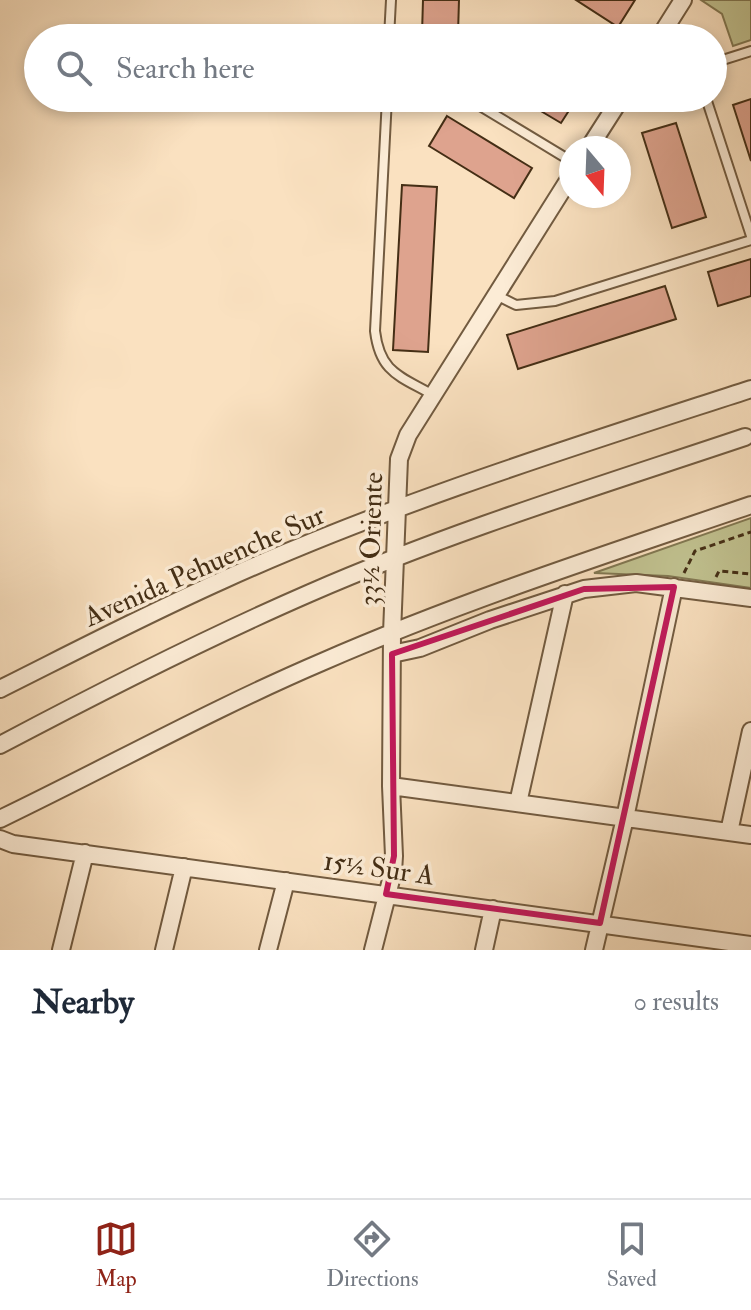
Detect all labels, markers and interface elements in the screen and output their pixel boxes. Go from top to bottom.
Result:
search box [24,24,727,112]
icon: search [52,46,96,90]
text: Search here [116,50,255,87]
north arrow [559,136,631,208]
street label: 33½ Oriente [352,471,391,607]
street label: Avenida Pehuenche Sur [78,497,331,636]
street label: 15½ Sur A [321,843,437,894]
text: Nearby [32,981,134,1024]
text: 0 results [634,986,719,1018]
tab: Map [94,1217,138,1293]
tab: Directions [326,1217,419,1293]
tab: Saved [607,1217,657,1293]

